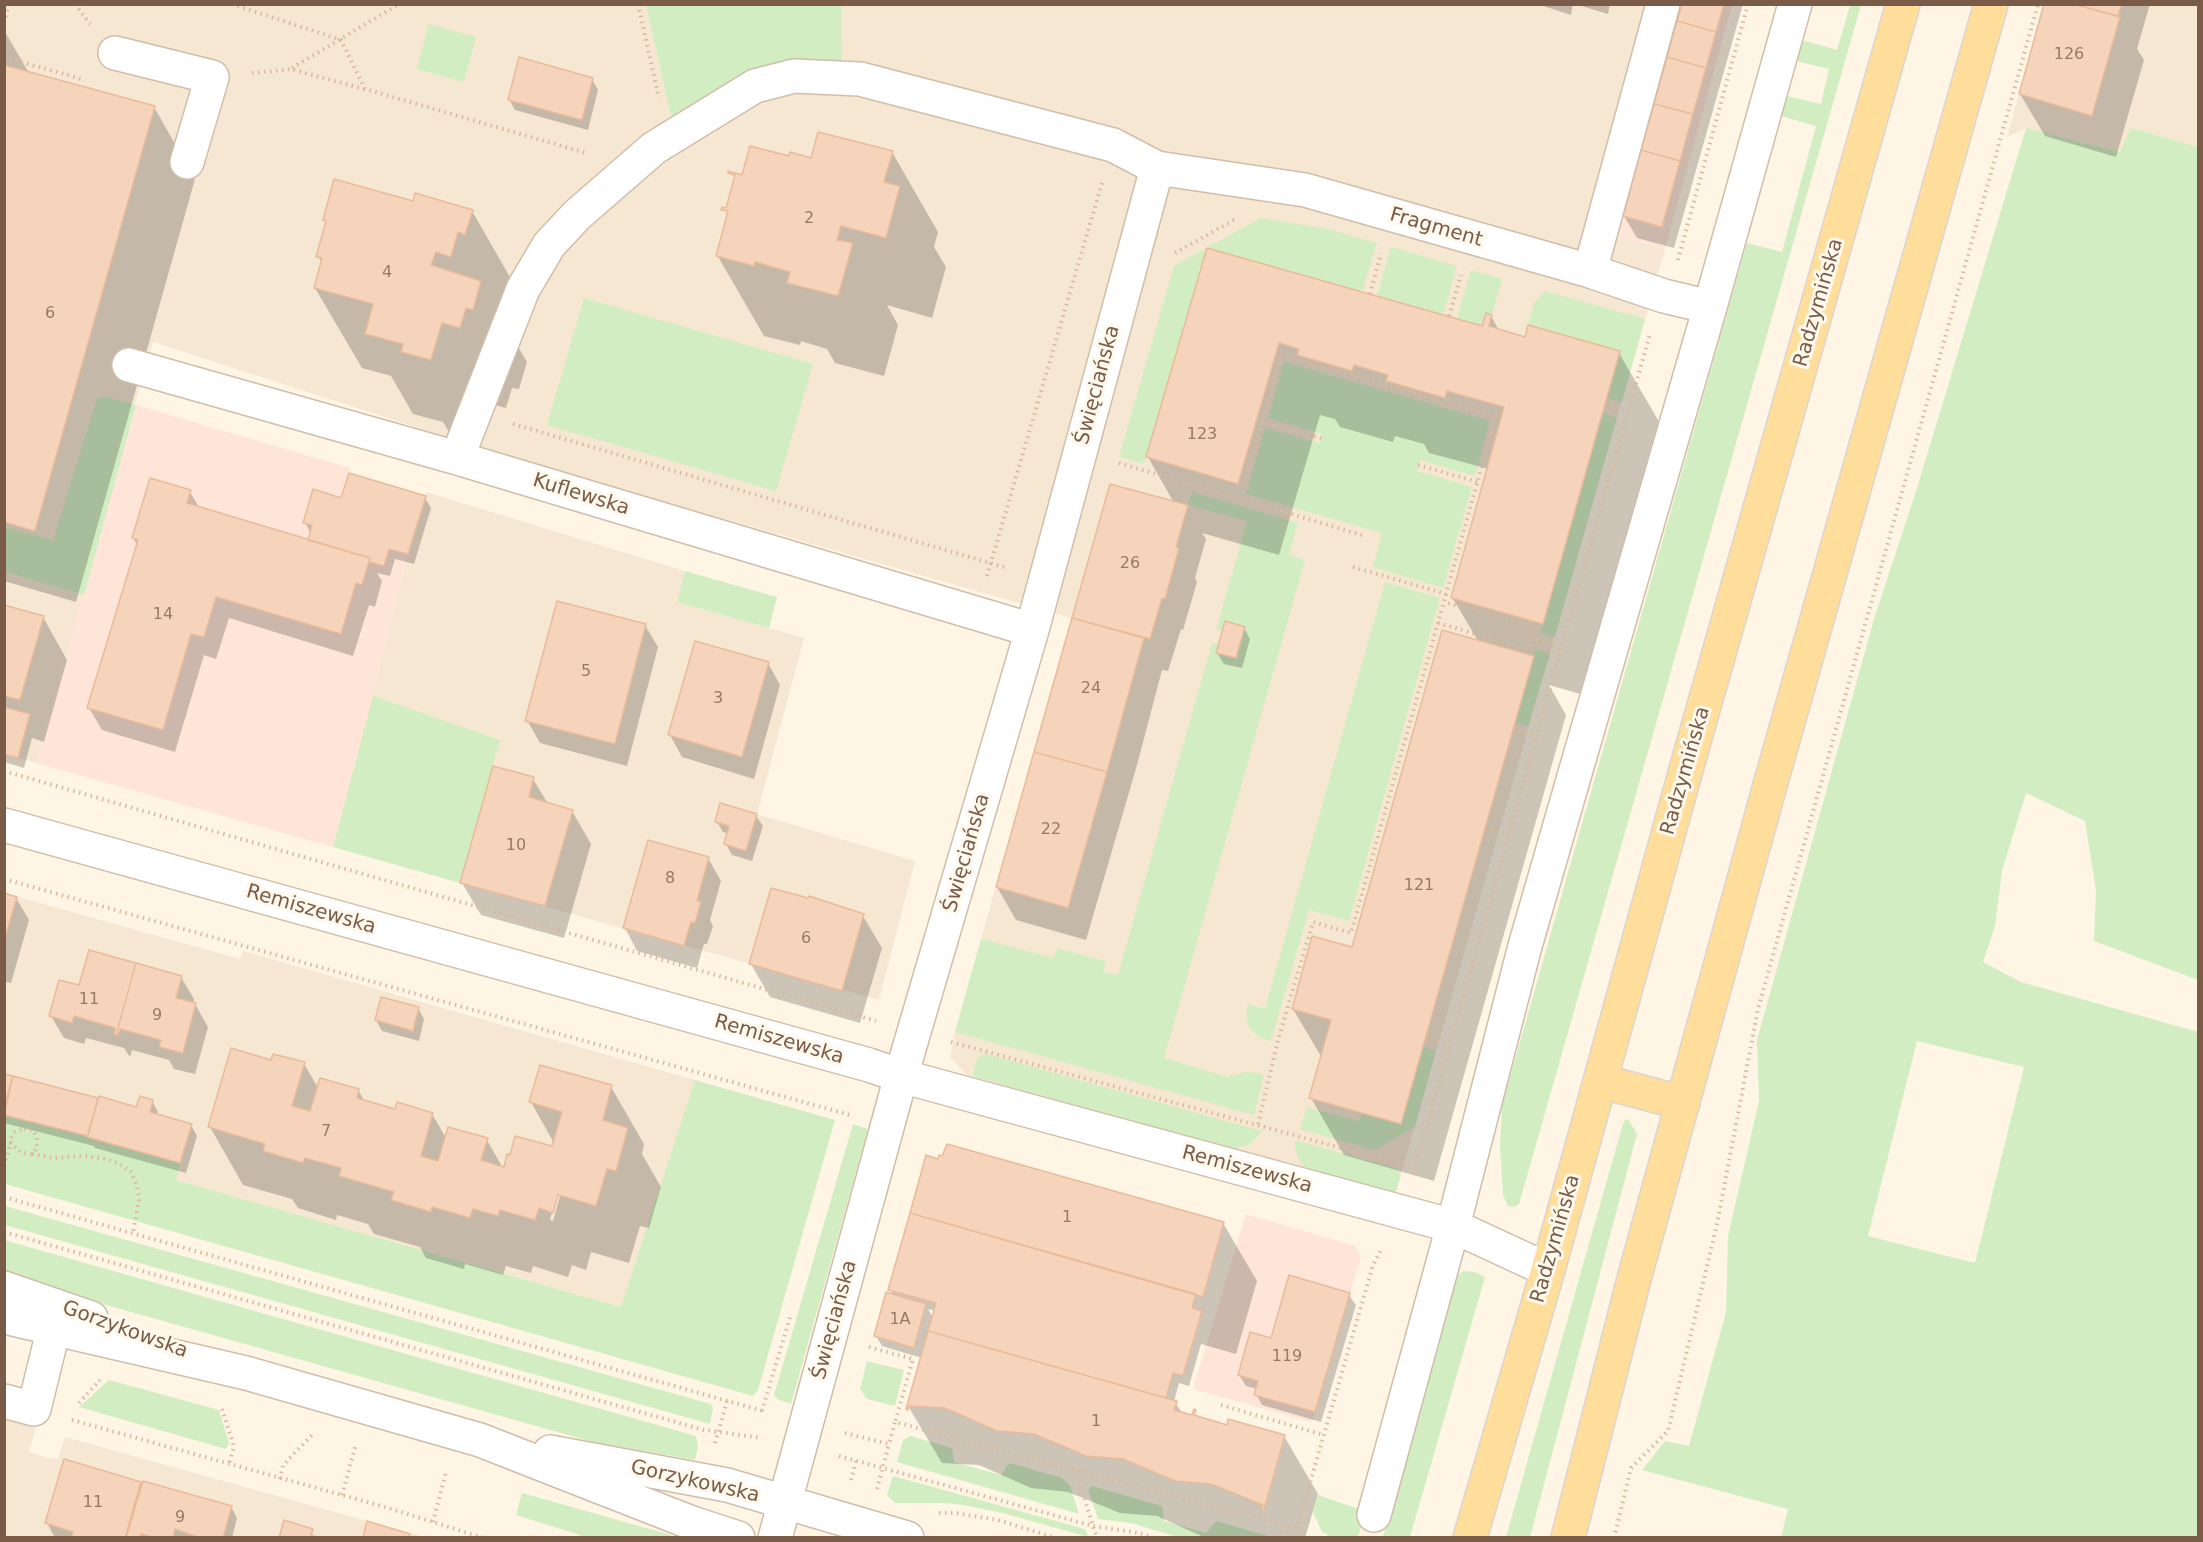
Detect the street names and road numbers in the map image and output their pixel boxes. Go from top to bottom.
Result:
street label: Fragment [1387,203,1485,253]
street label: Radzymińska [1789,236,1849,370]
street label: Święciańska [1071,323,1125,447]
street label: Kuflewska [530,469,632,521]
street label: Radzymińska [1656,704,1716,838]
street label: Święciańska [939,791,995,915]
street label: Remiszewska [243,880,379,940]
street label: Remiszewska [711,1010,847,1070]
street label: Remiszewska [1179,1141,1315,1199]
street label: Radzymińska [1526,1172,1586,1306]
street label: Święciańska [808,1258,862,1382]
street label: Gorzykowska [59,1296,191,1364]
street label: Gorzykowska [628,1455,762,1509]

